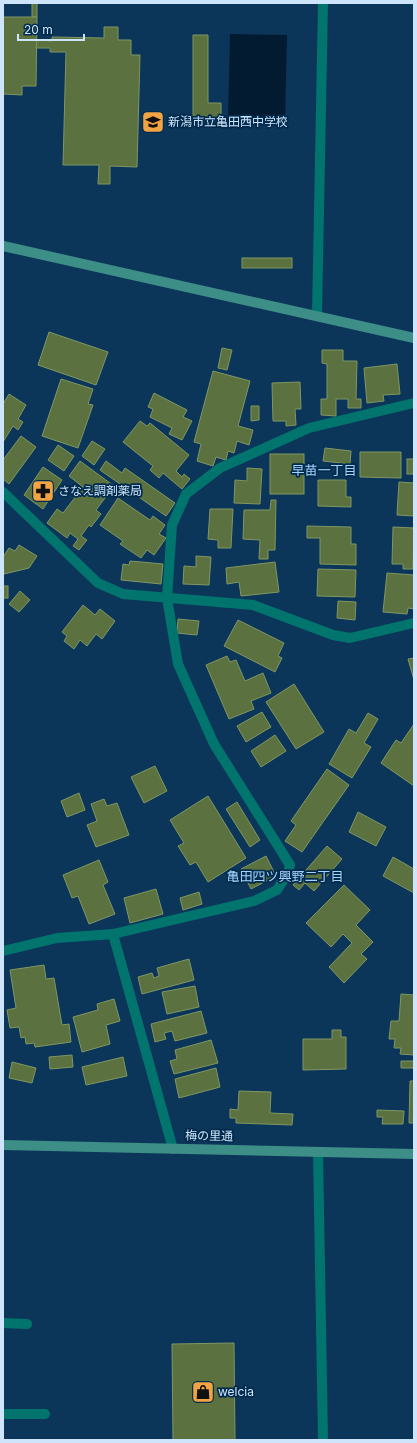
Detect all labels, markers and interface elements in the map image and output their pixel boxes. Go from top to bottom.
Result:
scale bar [18,16,84,42]
text: 20 m [24,22,53,37]
school or university icon: 新潟市立亀田西中学校 [140,109,166,135]
place label: 新潟市立亀田西中学校 [168,114,288,129]
district label: 早苗一丁目 [291,462,357,478]
pharmacy icon: さなえ調剤薬局 [30,478,56,504]
place label: さなえ調剤薬局 [58,483,142,498]
district label: 亀田四ツ興野二丁目 [226,868,344,884]
street label: 梅の里通 [185,1128,233,1143]
shop icon: welcia [190,1379,216,1405]
place label: welcia [218,1384,254,1399]

